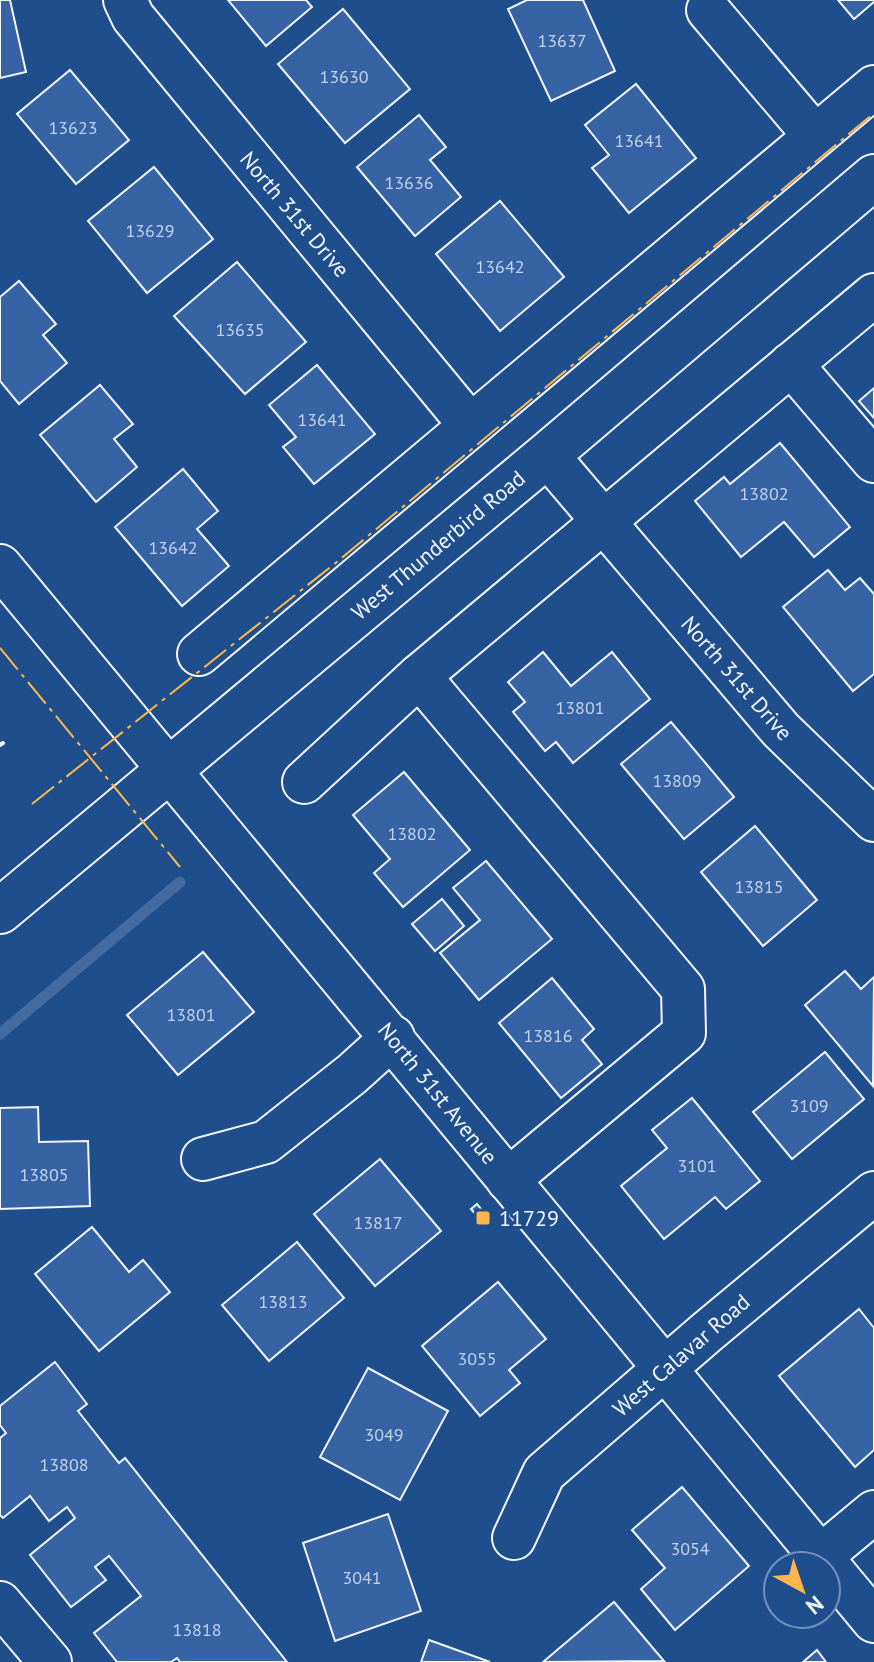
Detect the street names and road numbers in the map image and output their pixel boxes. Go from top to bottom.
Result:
street label: North 31st Drive [234,145,356,283]
street label: West Thunderbird Road [345,464,531,626]
street label: North 31st Drive [675,610,799,746]
street label: North 31st Avenue [372,1016,504,1170]
street label: West Calavar Road [607,1288,755,1422]

